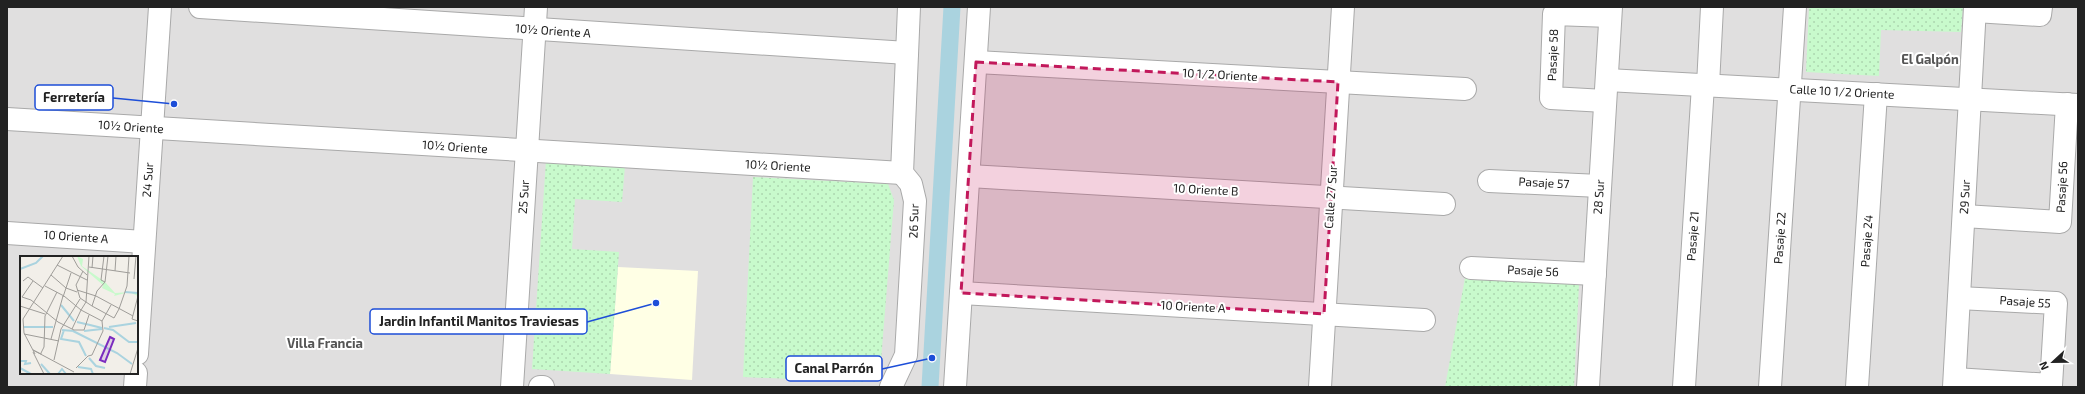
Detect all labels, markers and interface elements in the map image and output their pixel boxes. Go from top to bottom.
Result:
street label: 10½ Oriente A [515,20,592,40]
street label: Pasaje 58 [1544,29,1561,81]
district label: El Galpón [1901,51,1959,67]
street label: 10 1/2 Oriente [1182,65,1258,83]
street label: Calle 10 1/2 Oriente [1789,81,1895,101]
callout: Ferretería [35,85,113,110]
text: Ferretería [43,89,105,105]
street label: 10½ Oriente [98,117,164,135]
street label: 10½ Oriente [422,137,488,155]
street label: 10½ Oriente [745,156,811,174]
street label: Pasaje 56 [2053,161,2070,213]
street label: 24 Sur [139,162,155,198]
street label: Calle 27 Sur [1321,165,1339,229]
street label: Pasaje 57 [1518,174,1570,191]
street label: 25 Sur [515,179,531,215]
street label: 28 Sur [1590,179,1606,215]
street label: 29 Sur [1956,179,1972,215]
street label: 10 Oriente B [1173,180,1239,198]
street label: 26 Sur [905,203,921,239]
street label: Pasaje 21 [1683,211,1702,261]
street label: Pasaje 22 [1770,211,1789,264]
street label: Pasaje 24 [1857,214,1876,268]
street label: 10 Oriente A [43,227,109,245]
inset map [20,256,138,374]
street label: Pasaje 56 [1507,262,1559,279]
street label: Pasaje 55 [1999,292,2051,311]
street label: 10 Oriente A [1160,297,1226,315]
callout: Jardin Infantil Manitos Traviesas [370,309,587,334]
text: Jardin Infantil Manitos Traviesas [379,313,579,329]
district label: Villa Francia [287,335,363,351]
north arrow [2033,342,2073,382]
callout: Canal Parrón [786,356,882,381]
text: Canal Parrón [795,360,874,376]
text: N [2036,360,2051,372]

